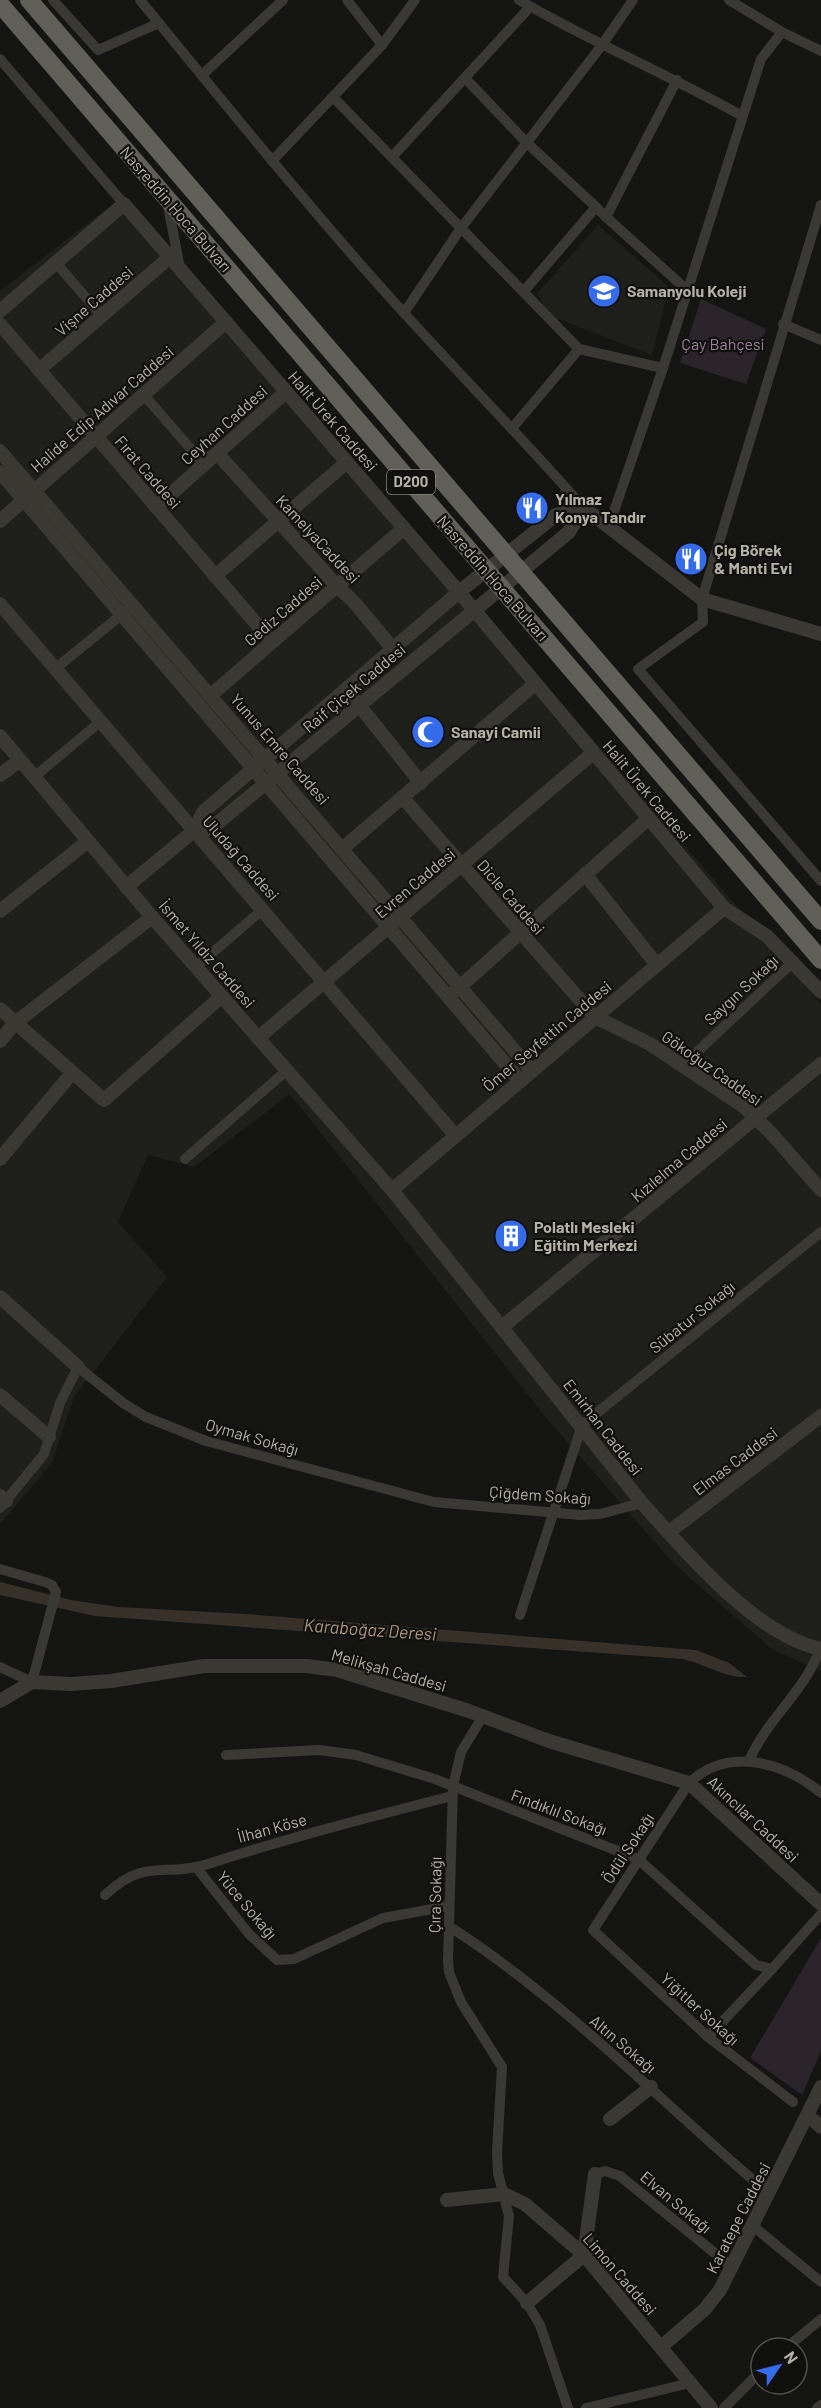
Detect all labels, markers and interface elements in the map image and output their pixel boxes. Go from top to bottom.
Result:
street label: Nasreddin Hoca Bulvarı [117,142,236,275]
street label: Vişne Caddesi [51,262,136,340]
school or university icon: Samanyolu Koleji [586,273,622,309]
place label: Samanyolu Koleji [627,281,747,300]
park label: Çay Bahçesi [681,334,765,353]
street label: Halide Edip Adıvar Caddesi [26,341,177,476]
street label: Halit Ürek Caddesi [285,367,382,475]
street label: Ceyhan Caddesi [177,381,271,468]
street label: Fırat Caddesi [111,431,185,512]
road number: D200 [387,470,435,494]
place label: Yılmaz Konya Tandır [555,489,646,526]
street label: KamelyaCaddesi [273,490,364,587]
restaurant icon: Yılmaz Konya Tandır [514,490,550,526]
street label: Nasreddin Hoca Bulvarı [434,511,553,644]
place label: Çig Börek & Manti Evi [714,540,792,577]
restaurant icon: Çig Börek & Manti Evi [673,541,709,577]
street label: Gediz Caddesi [240,572,325,650]
street label: Raif Çiçek Caddesi [298,639,409,736]
street label: Yunus Emre Caddesi [227,689,334,808]
mosque icon: Sanayi Camii [410,714,446,750]
place label: Sanayi Camii [451,722,541,741]
street label: Halit Ürek Caddesi [599,736,695,845]
street label: Uludağ Caddesi [199,811,284,904]
street label: Evren Caddesi [371,844,459,922]
street label: Dicle Caddesi [474,855,549,938]
street label: İsmet Yıldız Caddesi [155,896,259,1011]
street label: Saygın Sokağı [700,951,782,1029]
street label: Ömer Seyfettin Caddesi [479,976,615,1095]
street label: Gökoğuz Caddesi [659,1026,766,1109]
street label: Kızılelma Caddesi [627,1114,731,1205]
place label: Polatlı Mesleki Eğitim Merkezi [534,1217,637,1254]
building icon: Polatlı Mesleki Eğitim Merkezi [493,1218,529,1254]
street label: Sübatur Sokağı [645,1276,738,1357]
street label: Emirhan Caddesi [560,1375,647,1479]
street label: Oymak Sokağı [203,1414,301,1459]
street label: Elmas Caddesi [689,1423,781,1499]
street label: Çiğdem Sokağı [488,1481,592,1508]
water label: Karaboğaz Deresi [303,1613,438,1645]
street label: Melikşah Caddesi [329,1644,449,1695]
street label: Akıncılar Caddesi [704,1772,803,1866]
street label: Fındıklıl Sokağı [509,1785,610,1839]
street label: İlhan Köse [235,1809,309,1846]
street label: Ödül Sokağı [598,1809,657,1887]
street label: Çıra Sokağı [424,1857,445,1933]
street label: Yüce Sokağı [213,1867,281,1943]
street label: Yiğitler Sokağı [657,1968,743,2049]
street label: Altın Sokağı [586,2010,660,2077]
street label: Karatepe Caddesi [701,2159,774,2276]
street label: Elvan Sokağı [637,2166,716,2237]
street label: Limon Caddesi [580,2229,661,2318]
north arrow [749,2336,809,2396]
text: N [781,2347,803,2367]

